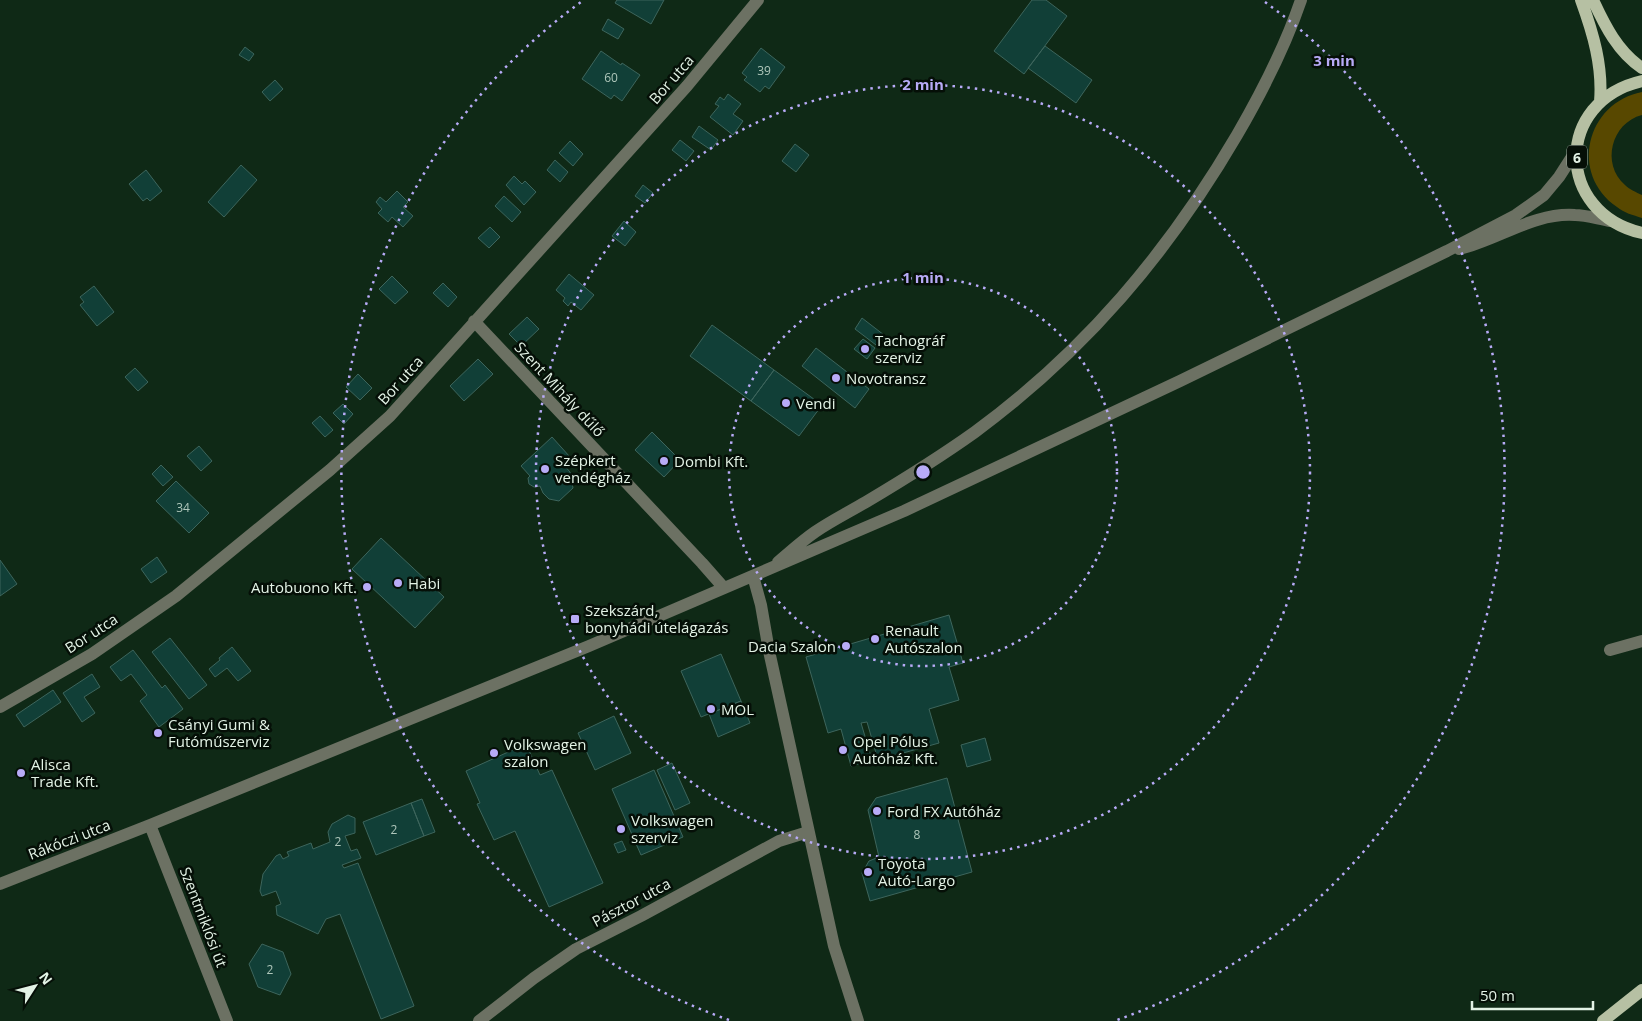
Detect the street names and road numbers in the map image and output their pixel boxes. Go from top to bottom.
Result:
street label: Bor utca [644,50,698,108]
road number: 6 [1567,146,1587,168]
street label: Szent Mihály dűlő [511,337,609,441]
street label: Bor utca [373,351,427,409]
street label: Bor utca [61,609,121,657]
street label: Rákóczi utca [25,814,113,864]
street label: Szentmiklósi út [176,864,232,970]
street label: Pásztor utca [588,873,674,931]

